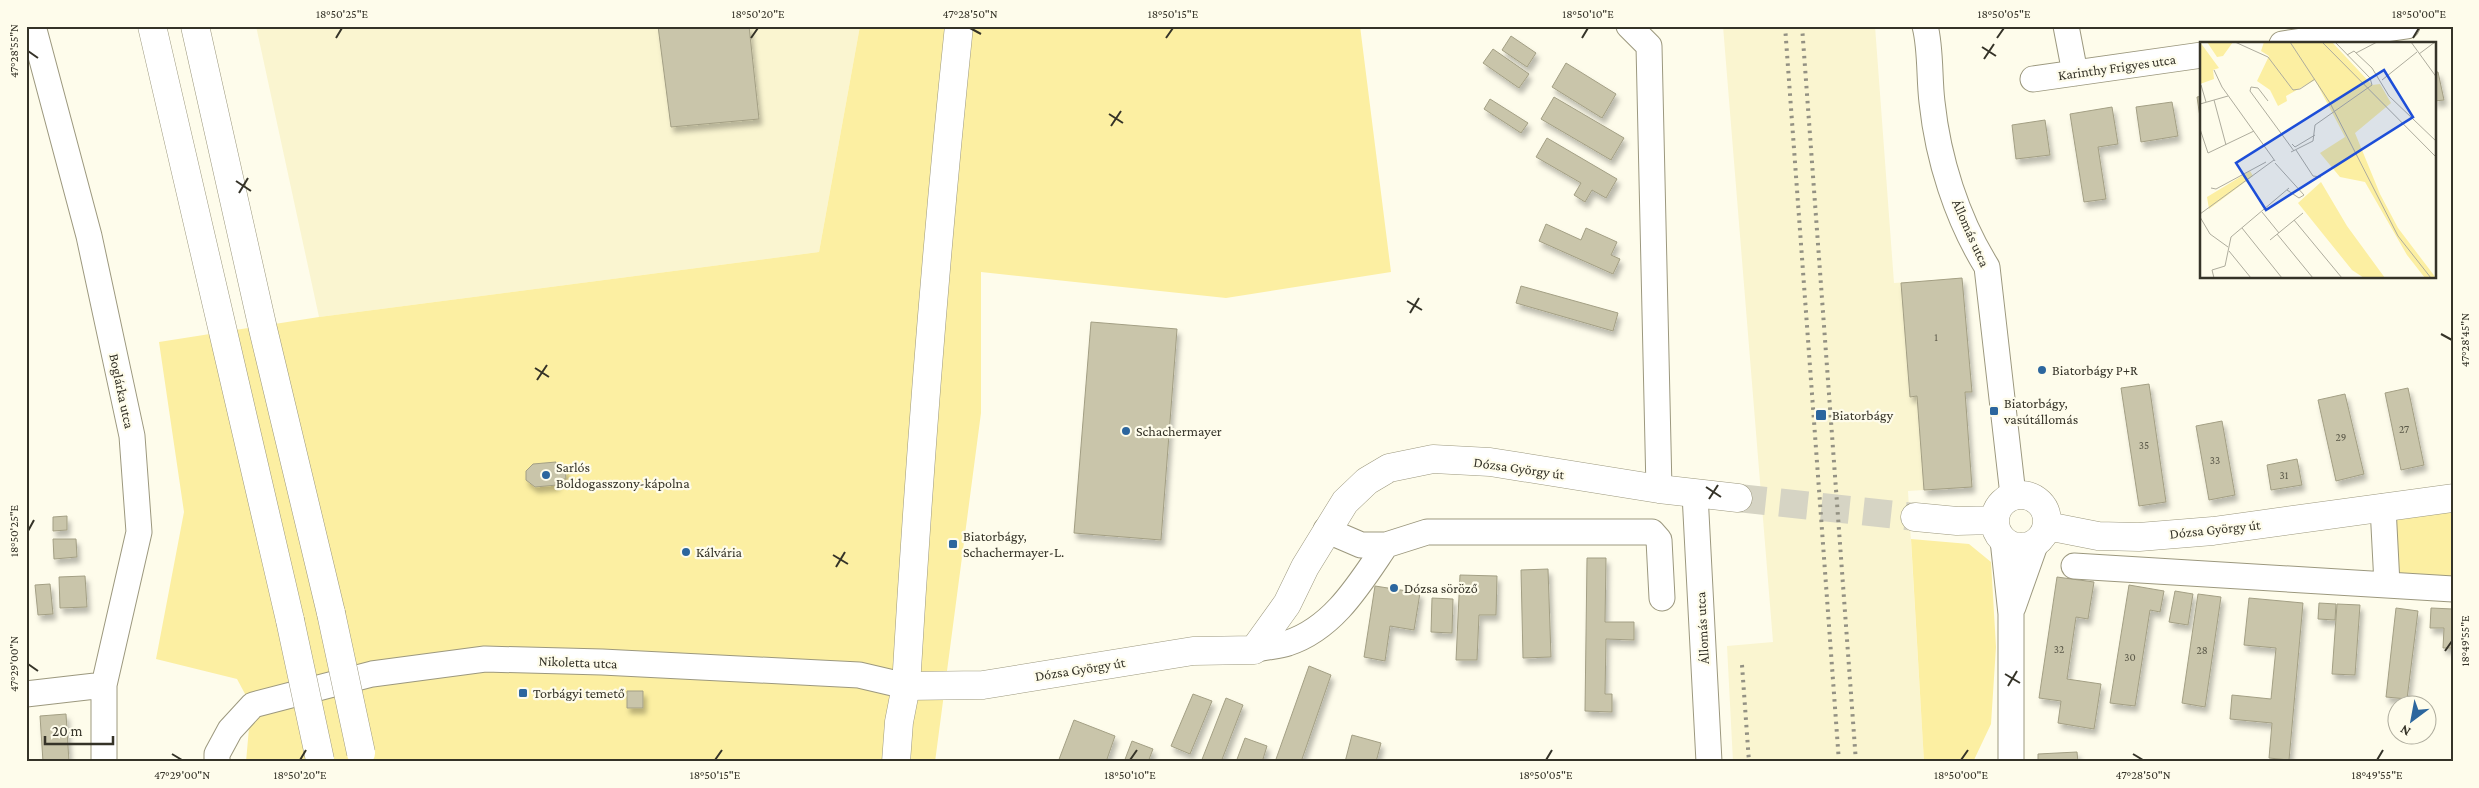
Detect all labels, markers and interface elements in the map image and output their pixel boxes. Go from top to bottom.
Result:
text: 18°50'25"E [316,7,369,21]
text: 18°50'20"E [731,7,785,21]
text: 47°28'50"N [942,7,998,21]
text: 18°50'15"E [1148,7,1199,21]
text: 18°50'10"E [1562,7,1614,21]
text: 18°50'05"E [1978,7,2031,21]
text: 18°50'00"E [2392,7,2446,21]
text: 47°28'55"N [7,24,21,78]
inset map [2200,42,2436,279]
street label: Karinthy Frigyes utca [2057,51,2177,83]
street label: Állomás utca [1949,197,1993,270]
text: 47°28'45"N [2458,313,2472,367]
house number: 1 [1934,331,1938,343]
street label: Boglárka utca [106,352,138,431]
place label: Biatorbágy P+R [2052,362,2138,378]
marker: Biatorbágy P+R [2036,364,2048,376]
place label: Biatorbágy, vasútállomás [2003,395,2078,427]
marker: Biatorbágy, vasútállomás [1988,405,2000,417]
place label: Biatorbágy [1832,407,1894,423]
marker: Biatorbágy [1814,408,1828,422]
place label: Schachermayer [1136,423,1222,439]
house number: 27 [2399,423,2409,435]
marker: Schachermayer [1120,425,1132,437]
house number: 29 [2336,431,2346,443]
house number: 35 [2139,439,2149,451]
street label: Dózsa György út [1473,454,1566,482]
house number: 33 [2210,454,2220,466]
place label: Sarlós Boldogasszony-kápolna [556,459,690,491]
marker: Sarlós Boldogasszony-kápolna [540,469,552,481]
house number: 31 [2280,469,2289,481]
text: 18°50'25"E [7,504,21,557]
street label: Dózsa György út [2169,516,2262,542]
place label: Biatorbágy, Schachermayer-L. [963,528,1064,560]
marker: Biatorbágy, Schachermayer-L. [947,538,959,550]
place label: Kálvária [696,544,743,560]
marker: Kálvária [680,546,692,558]
place label: Dózsa söröző [1404,580,1478,596]
marker: Dózsa söröző [1388,582,1400,594]
street label: Állomás utca [1692,591,1712,665]
text: 18°49'55"E [2458,615,2472,667]
text: 47°29'00"N [7,636,21,692]
house number: 32 [2054,643,2064,655]
house number: 28 [2196,644,2208,656]
house number: 30 [2124,651,2136,663]
street label: Nikoletta utca [538,653,618,671]
street label: Dózsa György út [1034,654,1127,684]
place label: Torbágyi temető [533,685,625,701]
marker: Torbágyi temető [517,687,529,699]
north arrow [2386,696,2436,746]
scale bar [45,713,112,745]
text: N [2396,721,2413,740]
text: 20 m [52,723,83,739]
text: 47°29'00"N [154,768,210,782]
text: 18°50'20"E [273,768,327,782]
text: 18°50'15"E [690,768,741,782]
text: 18°50'10"E [1104,768,1156,782]
text: 18°50'05"E [1520,768,1573,782]
text: 18°50'00"E [1934,768,1988,782]
text: 47°28'50"N [2115,768,2171,782]
text: 18°49'55"E [2351,768,2403,782]

